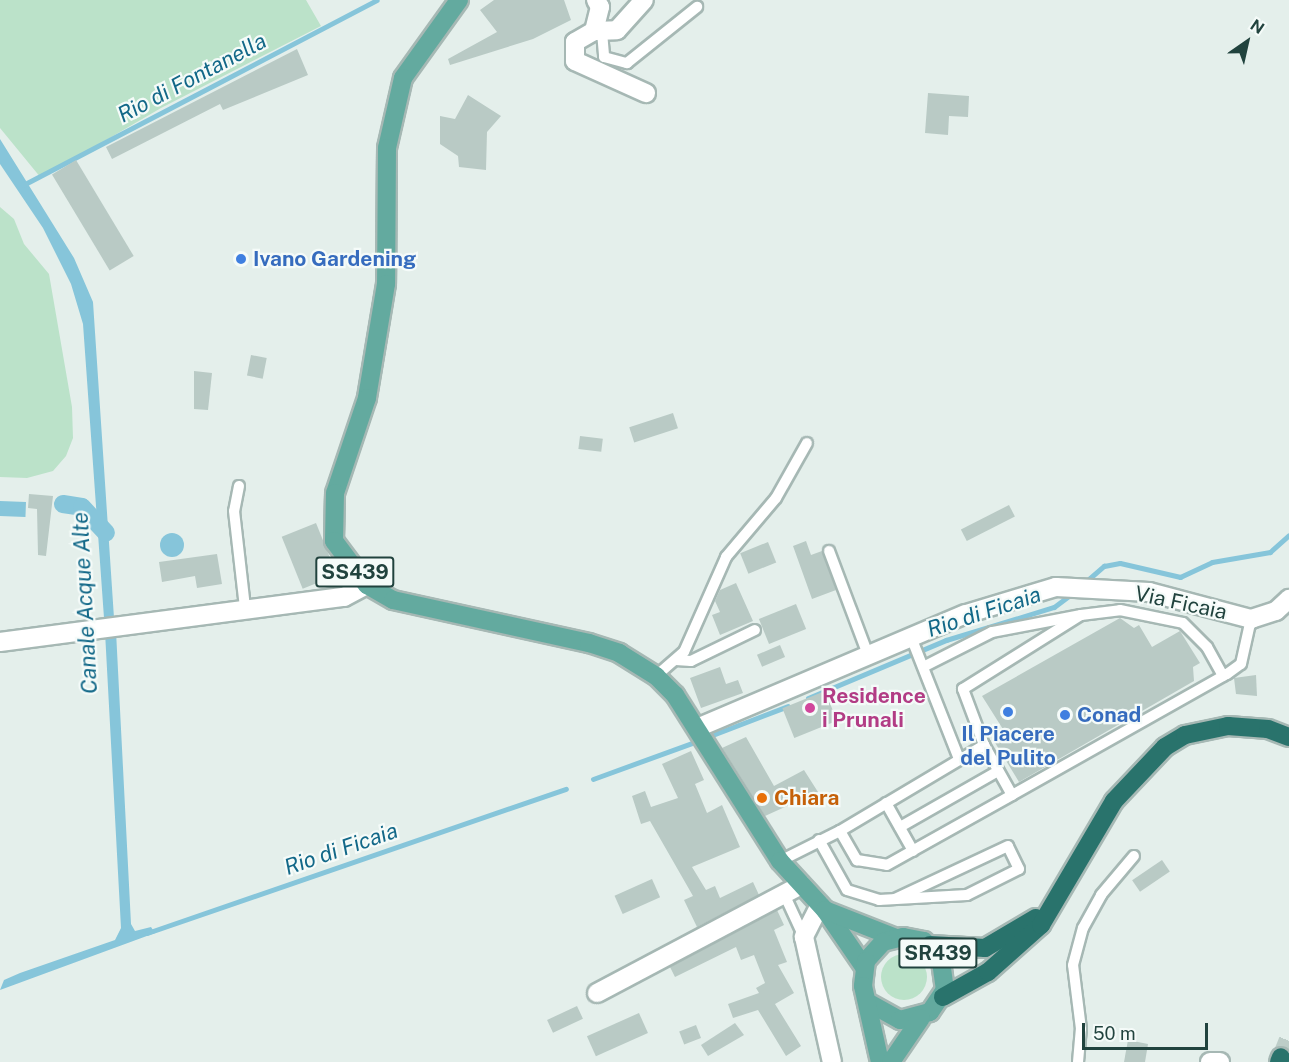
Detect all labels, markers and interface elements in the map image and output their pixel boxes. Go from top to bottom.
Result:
north arrow [1217,12,1277,72]
text: N [1247,15,1268,38]
water label: Rio di Fontanella [113,28,271,128]
place label: Ivano Gardening [253,246,416,272]
marker: Ivano Gardening [234,252,248,266]
water label: Canale Acque Alte [67,511,103,695]
road number: SS439 [314,555,395,589]
water label: Rio di Ficaia [923,581,1045,643]
street label: Via Ficaia [1133,581,1229,625]
place label: Residence i Prunali [822,683,926,733]
marker: Residence i Prunali [803,701,817,715]
place label: Conad [1077,702,1141,728]
marker: Il Piacere del Pulito [1001,705,1015,719]
marker: Conad [1058,708,1072,722]
place label: Il Piacere del Pulito [960,721,1056,771]
place label: Chiara [774,785,839,811]
marker: Chiara [755,791,769,805]
water label: Rio di Ficaia [281,817,401,881]
road number: SR439 [898,936,978,970]
scale bar [1085,1011,1211,1049]
text: 50 m [1093,1023,1136,1044]

